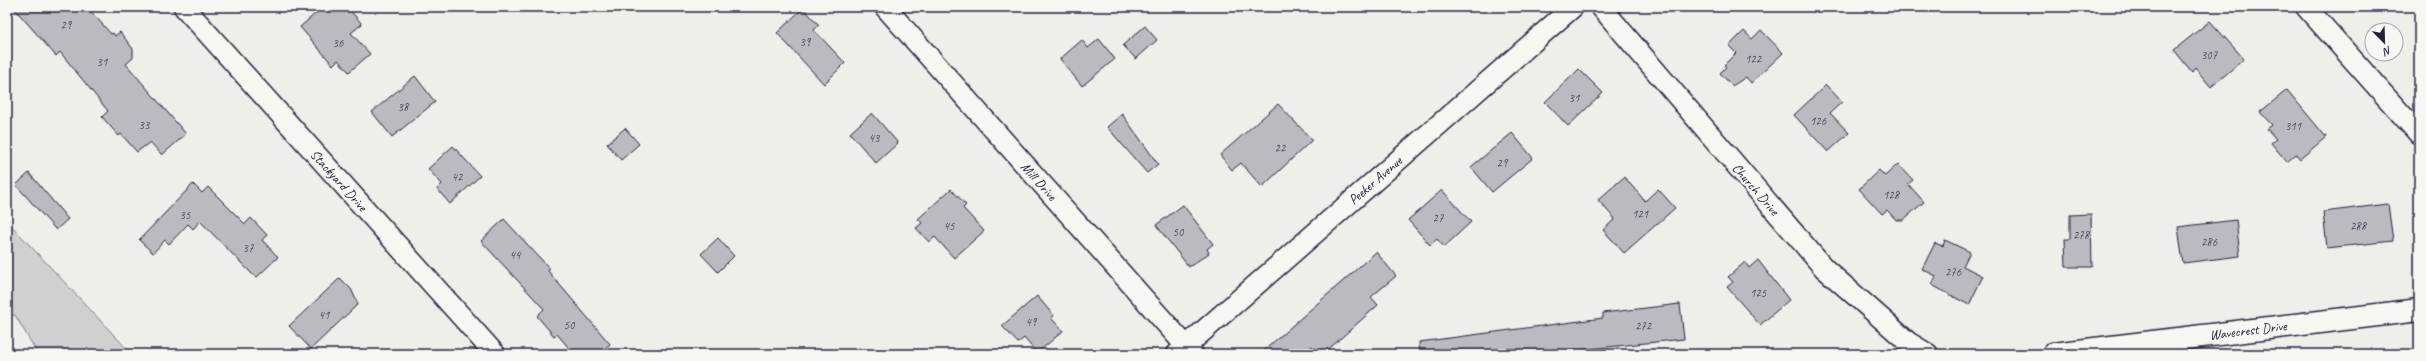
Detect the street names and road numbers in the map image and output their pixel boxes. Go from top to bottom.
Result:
street label: Stackyard Drive [306,146,372,216]
street label: Peeker Avenue [1345,151,1407,208]
street label: Mill Drive [1017,159,1061,205]
street label: Church Drive [1728,160,1784,220]
street label: Wavecrest Drive [2209,317,2289,344]

